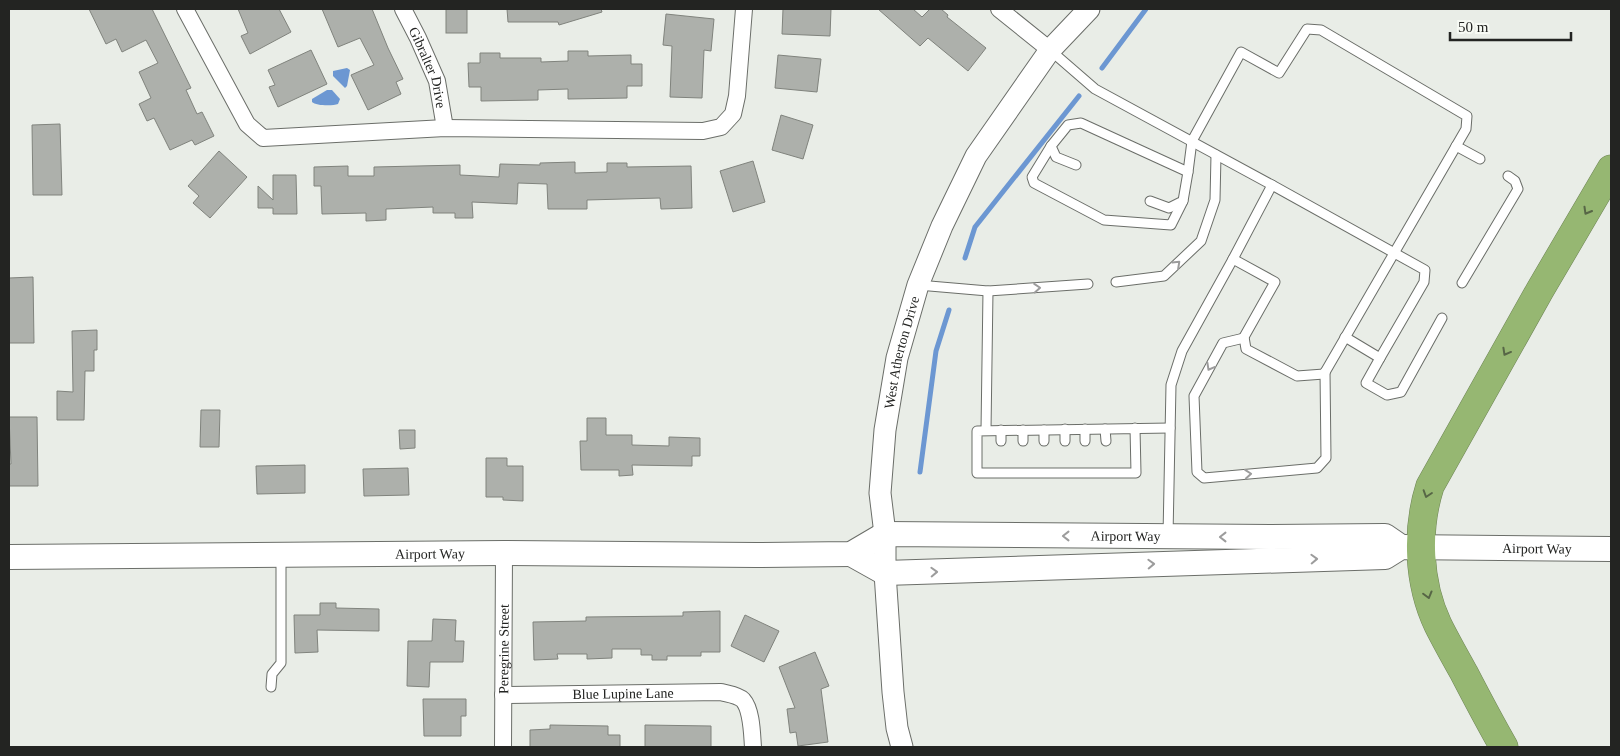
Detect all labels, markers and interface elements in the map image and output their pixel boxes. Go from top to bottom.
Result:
scale bar [1450,10,1571,42]
text: 50 m [1458,19,1489,35]
street label: Gibralter Drive [406,24,448,109]
one-way arrow [1583,205,1593,214]
one-way arrow [1172,260,1181,269]
one-way arrow [1033,282,1041,293]
street label: West Atherton Drive [882,294,922,410]
one-way arrow [1502,346,1512,355]
one-way arrow [1206,362,1216,371]
one-way arrow [1244,469,1252,480]
one-way arrow [1423,489,1433,498]
street label: Airport Way [1091,529,1160,544]
one-way arrow [1062,531,1070,541]
one-way arrow [1218,532,1226,542]
street label: Airport Way [1502,541,1572,557]
street label: Airport Way [395,546,465,562]
one-way arrow [1310,554,1318,565]
one-way arrow [1148,559,1156,570]
one-way arrow [930,566,938,577]
one-way arrow [1422,591,1433,600]
street label: Peregrine Street [496,604,512,694]
street label: Blue Lupine Lane [572,686,674,702]

